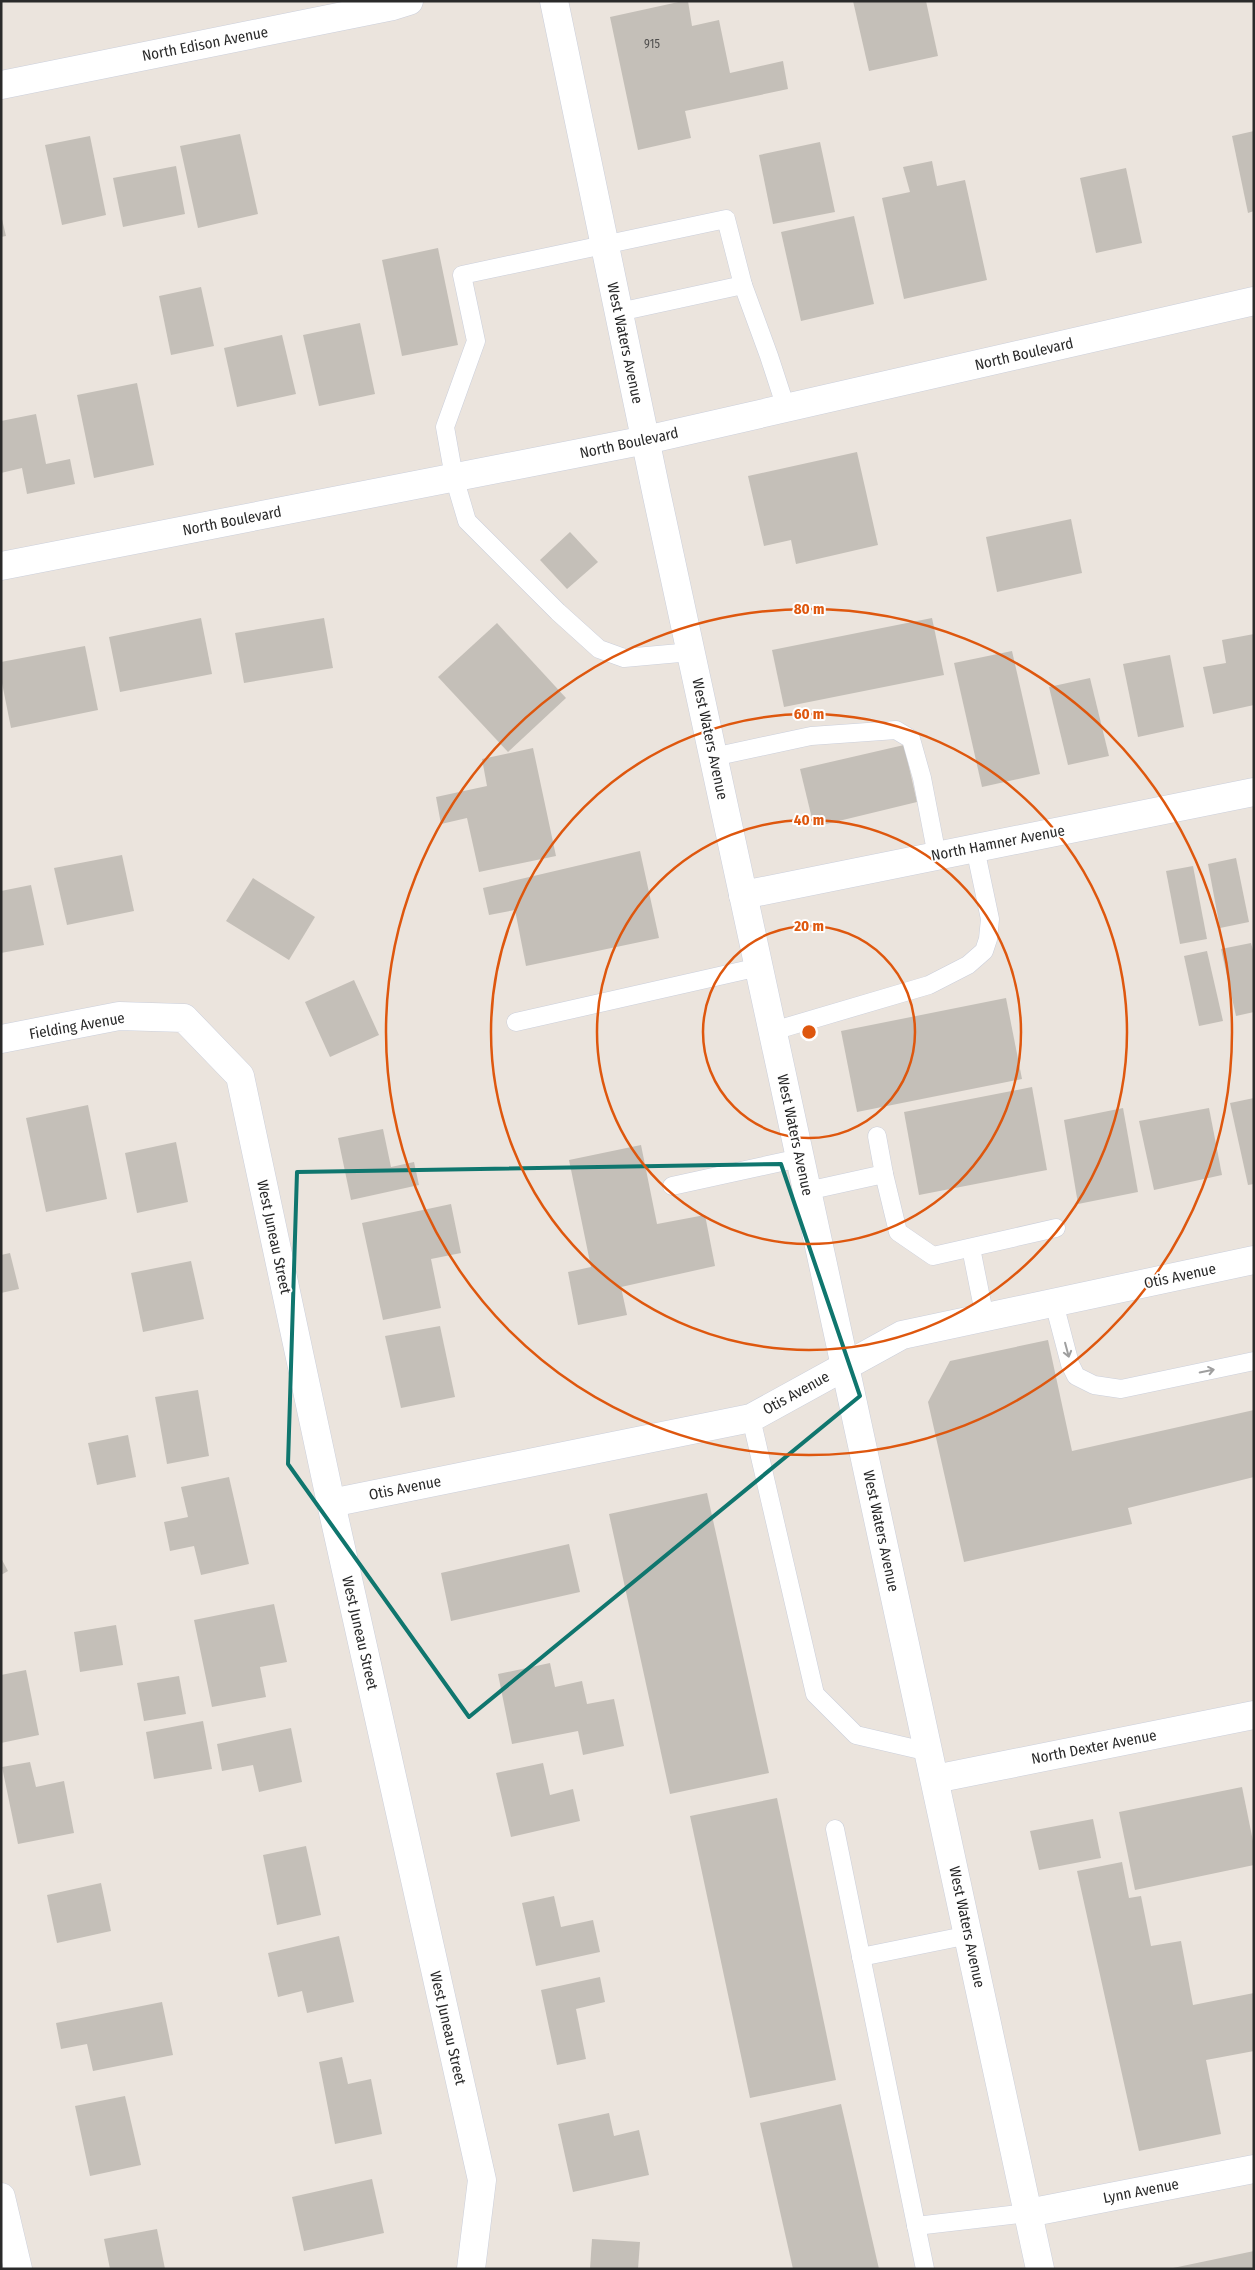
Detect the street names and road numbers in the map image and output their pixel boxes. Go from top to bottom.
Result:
street label: North Edison Avenue [140,23,270,65]
street label: West Waters Avenue [603,281,647,405]
street label: North Boulevard [973,334,1075,374]
street label: North Boulevard [578,424,680,462]
street label: North Boulevard [181,503,283,539]
street label: West Waters Avenue [688,677,732,801]
street label: North Hamner Avenue [930,821,1066,865]
street label: Fielding Avenue [28,1009,126,1043]
street label: West Waters Avenue [773,1073,817,1197]
street label: West Juneau Street [253,1178,295,1296]
street label: Otis Avenue [1142,1260,1218,1292]
street label: Otis Avenue [760,1367,832,1419]
street label: West Waters Avenue [859,1469,903,1593]
street label: Otis Avenue [367,1472,443,1504]
street label: West Juneau Street [338,1574,382,1692]
street label: North Dexter Avenue [1030,1726,1158,1768]
street label: West Waters Avenue [945,1865,989,1989]
street label: West Juneau Street [426,1969,470,2087]
street label: Lynn Avenue [1102,2175,1180,2207]

